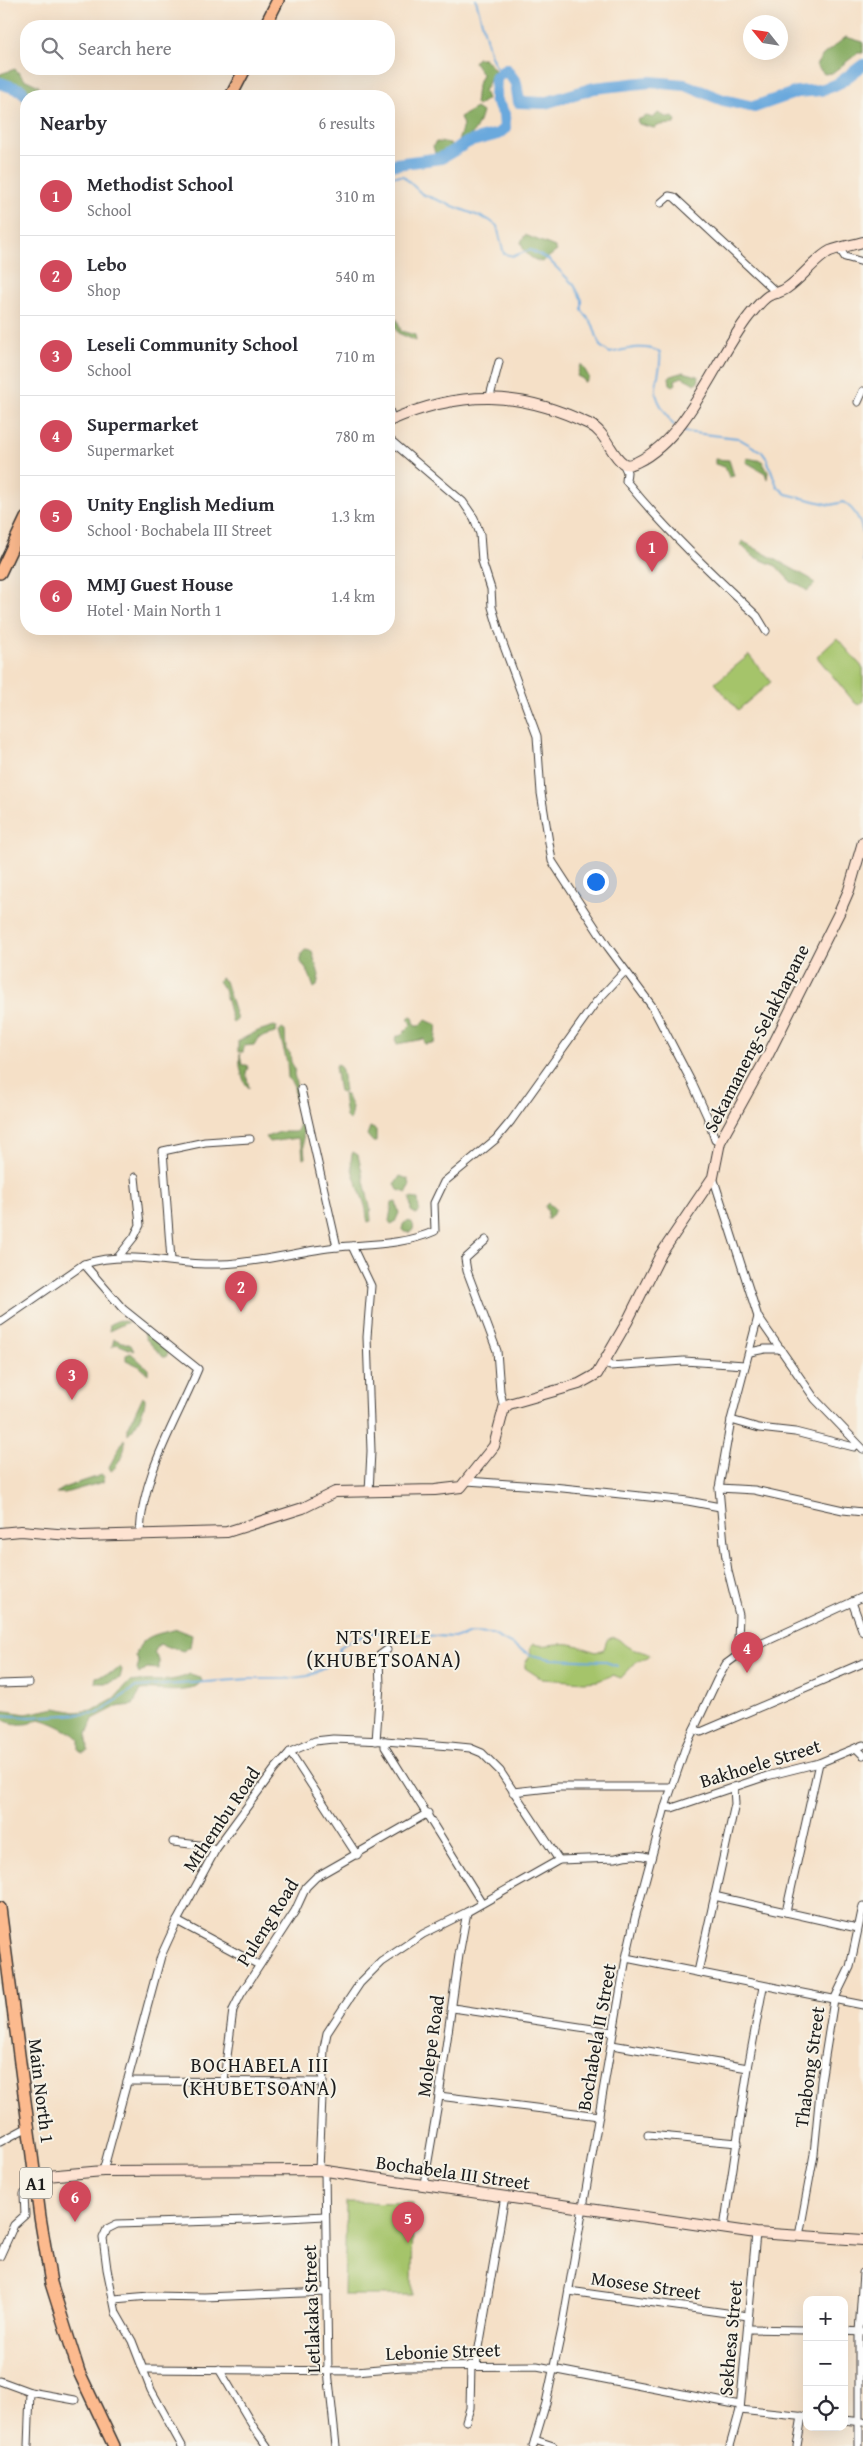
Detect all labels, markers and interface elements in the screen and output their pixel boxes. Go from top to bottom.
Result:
north arrow [743,15,788,60]
search box [20,20,395,75]
icon: search [38,34,66,62]
text: Search here [78,34,172,62]
text: Nearby [40,107,107,138]
text: 6 results [318,111,375,135]
text: Methodist School [87,170,233,198]
text: 1 [52,184,60,208]
text: 310 m [335,184,375,208]
text: School [87,198,131,222]
text: Lebo [87,250,127,278]
text: 2 [52,264,60,288]
text: 540 m [335,264,375,288]
text: Shop [87,278,121,302]
text: Leseli Community School [87,330,298,358]
text: 3 [52,344,60,368]
text: 710 m [335,344,375,368]
text: School [87,358,131,382]
text: Supermarket [87,410,198,438]
text: 4 [52,424,60,448]
text: 780 m [335,424,375,448]
text: Supermarket [87,438,174,462]
text: Unity English Medium [87,490,274,518]
text: 5 [52,504,60,528]
text: 1.3 km [331,504,375,528]
text: School · Bochabela III Street [87,518,272,542]
pin: 1 [636,531,668,572]
text: MMJ Guest House [87,570,233,598]
text: 6 [52,584,60,608]
text: 1.4 km [331,584,375,608]
text: Hotel · Main North 1 [87,598,222,622]
your location [583,869,609,895]
street label: Sekamaneng-Selakhapane [696,939,816,1137]
pin: 2 [225,1271,257,1312]
pin: 3 [56,1359,88,1400]
district label: NTS'IRELE (KHUBETSOANA) [306,1622,462,1674]
pin: 4 [731,1632,763,1673]
street label: Bakhoele Street [696,1731,824,1795]
street label: Mthembu Road [175,1760,267,1877]
street label: Puleng Road [229,1872,306,1971]
street label: Bochabela II Street [569,1961,623,2113]
street label: Molepe Road [409,1992,451,2099]
street label: Thabong Street [787,2004,831,2129]
street label: Main North 1 [22,2037,62,2145]
district label: BOCHABELA III (KHUBETSOANA) [182,2050,338,2102]
street label: Bochabela III Street [374,2147,532,2197]
road number: A1 [20,2168,52,2198]
pin: 6 [59,2181,91,2222]
pin: 5 [392,2202,424,2243]
street label: Letlakaka Street [295,2244,327,2374]
street label: Mosese Street [589,2263,703,2307]
street label: Sekhesa Street [711,2279,749,2397]
map controls [803,2296,848,2431]
button: + [803,2296,848,2341]
street label: Lebonie Street [385,2335,501,2367]
button: − [803,2341,848,2386]
button: locate [803,2386,848,2431]

